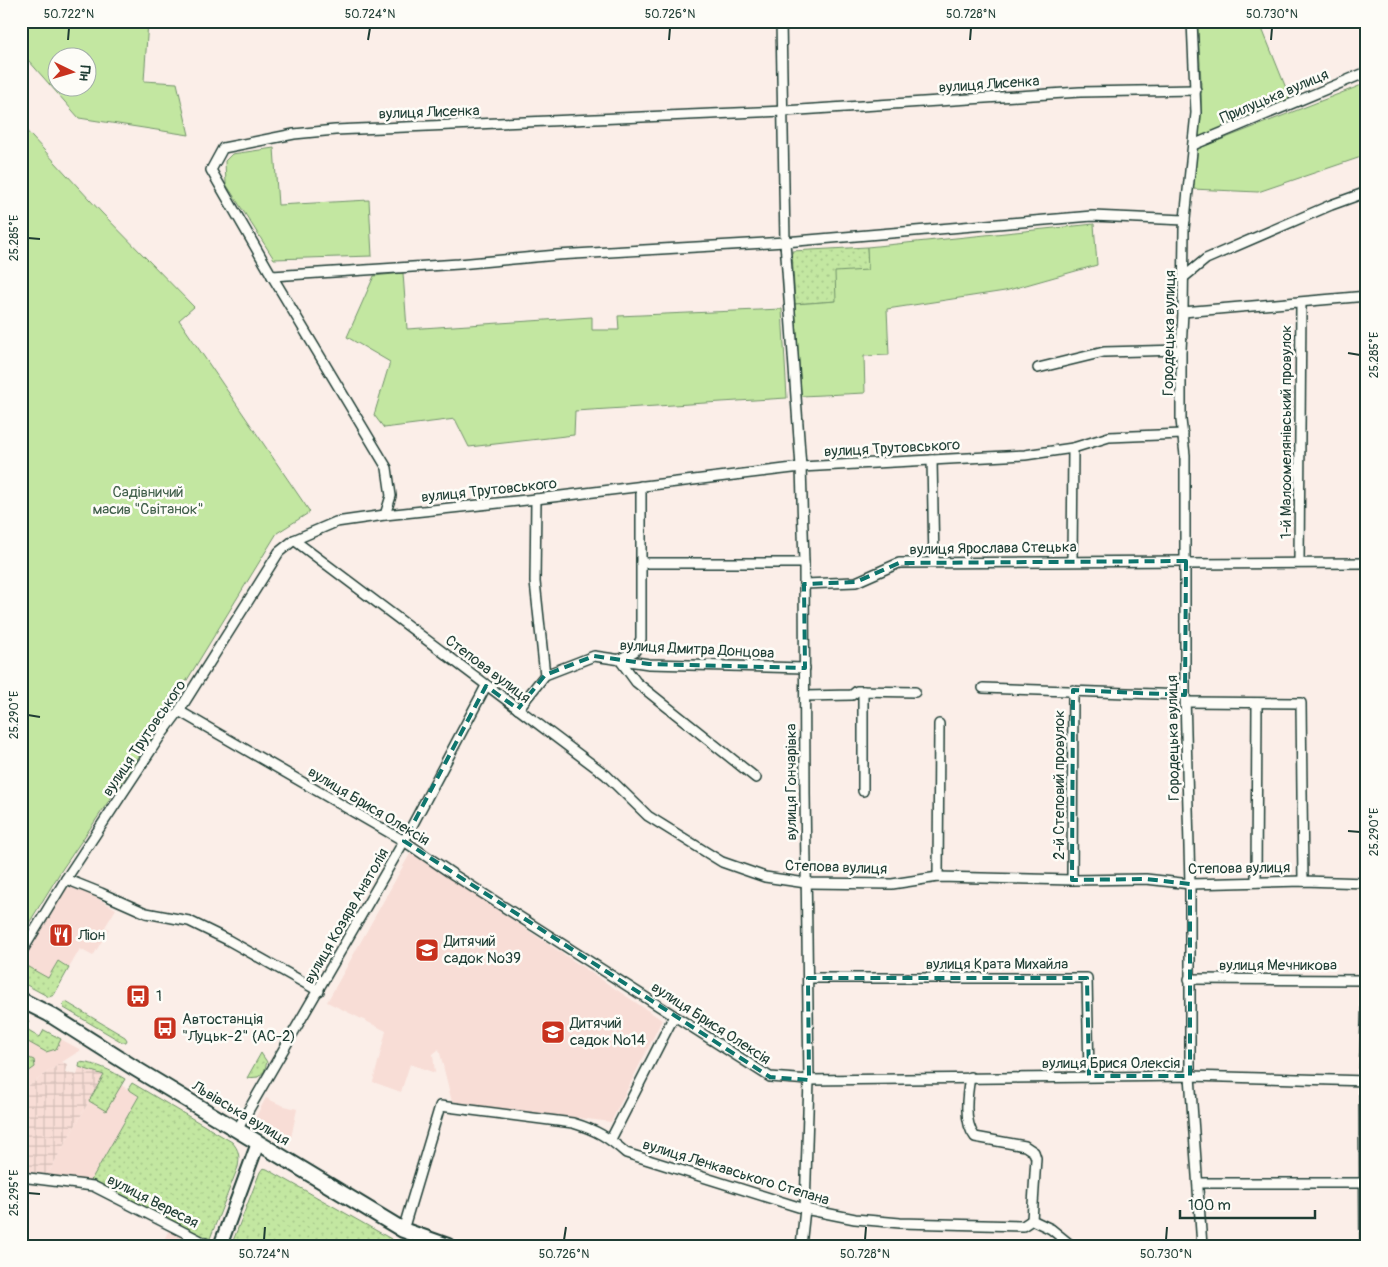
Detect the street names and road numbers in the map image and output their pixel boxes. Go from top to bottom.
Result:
street label: Прилуцька вулиця [1217,65,1331,128]
street label: вулиця Лисенка [938,71,1040,97]
street label: вулиця Лисенка [378,101,480,124]
street label: Городецька вулиця [1159,270,1180,396]
street label: 1-й Малоомелянівський провулок [1277,325,1296,539]
street label: вулиця Трутовського [823,435,961,462]
street label: вулиця Трутовського [420,474,558,507]
street label: вулиця Ярослава Стецька [909,538,1077,559]
street label: Степова вулиця [441,631,534,708]
street label: вулиця Дмитра Донцова [619,636,775,663]
street label: Городецька вулиця [1163,675,1184,801]
street label: вулиця Трутовського [98,676,190,800]
street label: 2-й Степовий провулок [1050,710,1069,860]
street label: вулиця Гончарівка [782,723,801,841]
street label: вулиця Брися Олексія [304,763,433,850]
street label: вулиця Козяра Анатолія [300,845,393,988]
street label: Степова вулиця [785,856,887,879]
street label: Степова вулиця [1188,858,1290,879]
street label: вулиця Крата Михайла [926,955,1068,974]
street label: вулиця Мечникова [1219,956,1337,975]
street label: вулиця Брися Олексія [647,978,774,1069]
street label: вулиця Брися Олексія [1042,1054,1180,1073]
street label: Львівська вулиця [188,1076,293,1150]
street label: вулиця Ленкавського Степана [640,1135,831,1210]
street label: вулиця Вересая [104,1170,202,1233]

